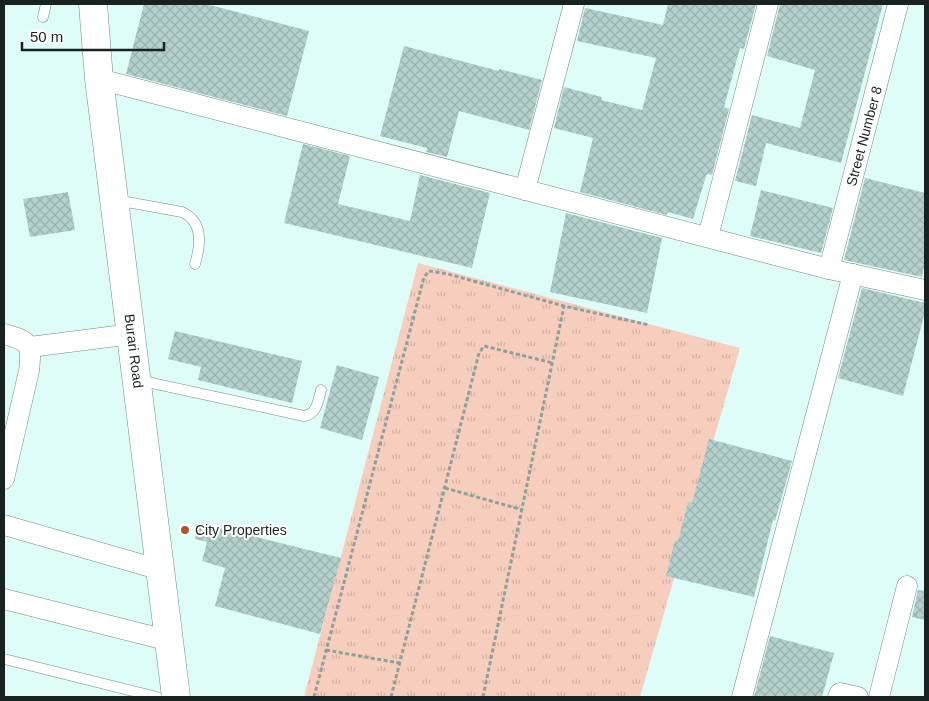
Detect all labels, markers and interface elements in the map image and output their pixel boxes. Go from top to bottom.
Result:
scale bar [22,20,165,52]
text: 50 m [30,28,63,45]
street label: Street Number 8 [843,84,885,188]
street label: Burari Road [122,313,146,389]
place label: City Properties [195,522,287,538]
marker: City Properties [179,524,191,536]

